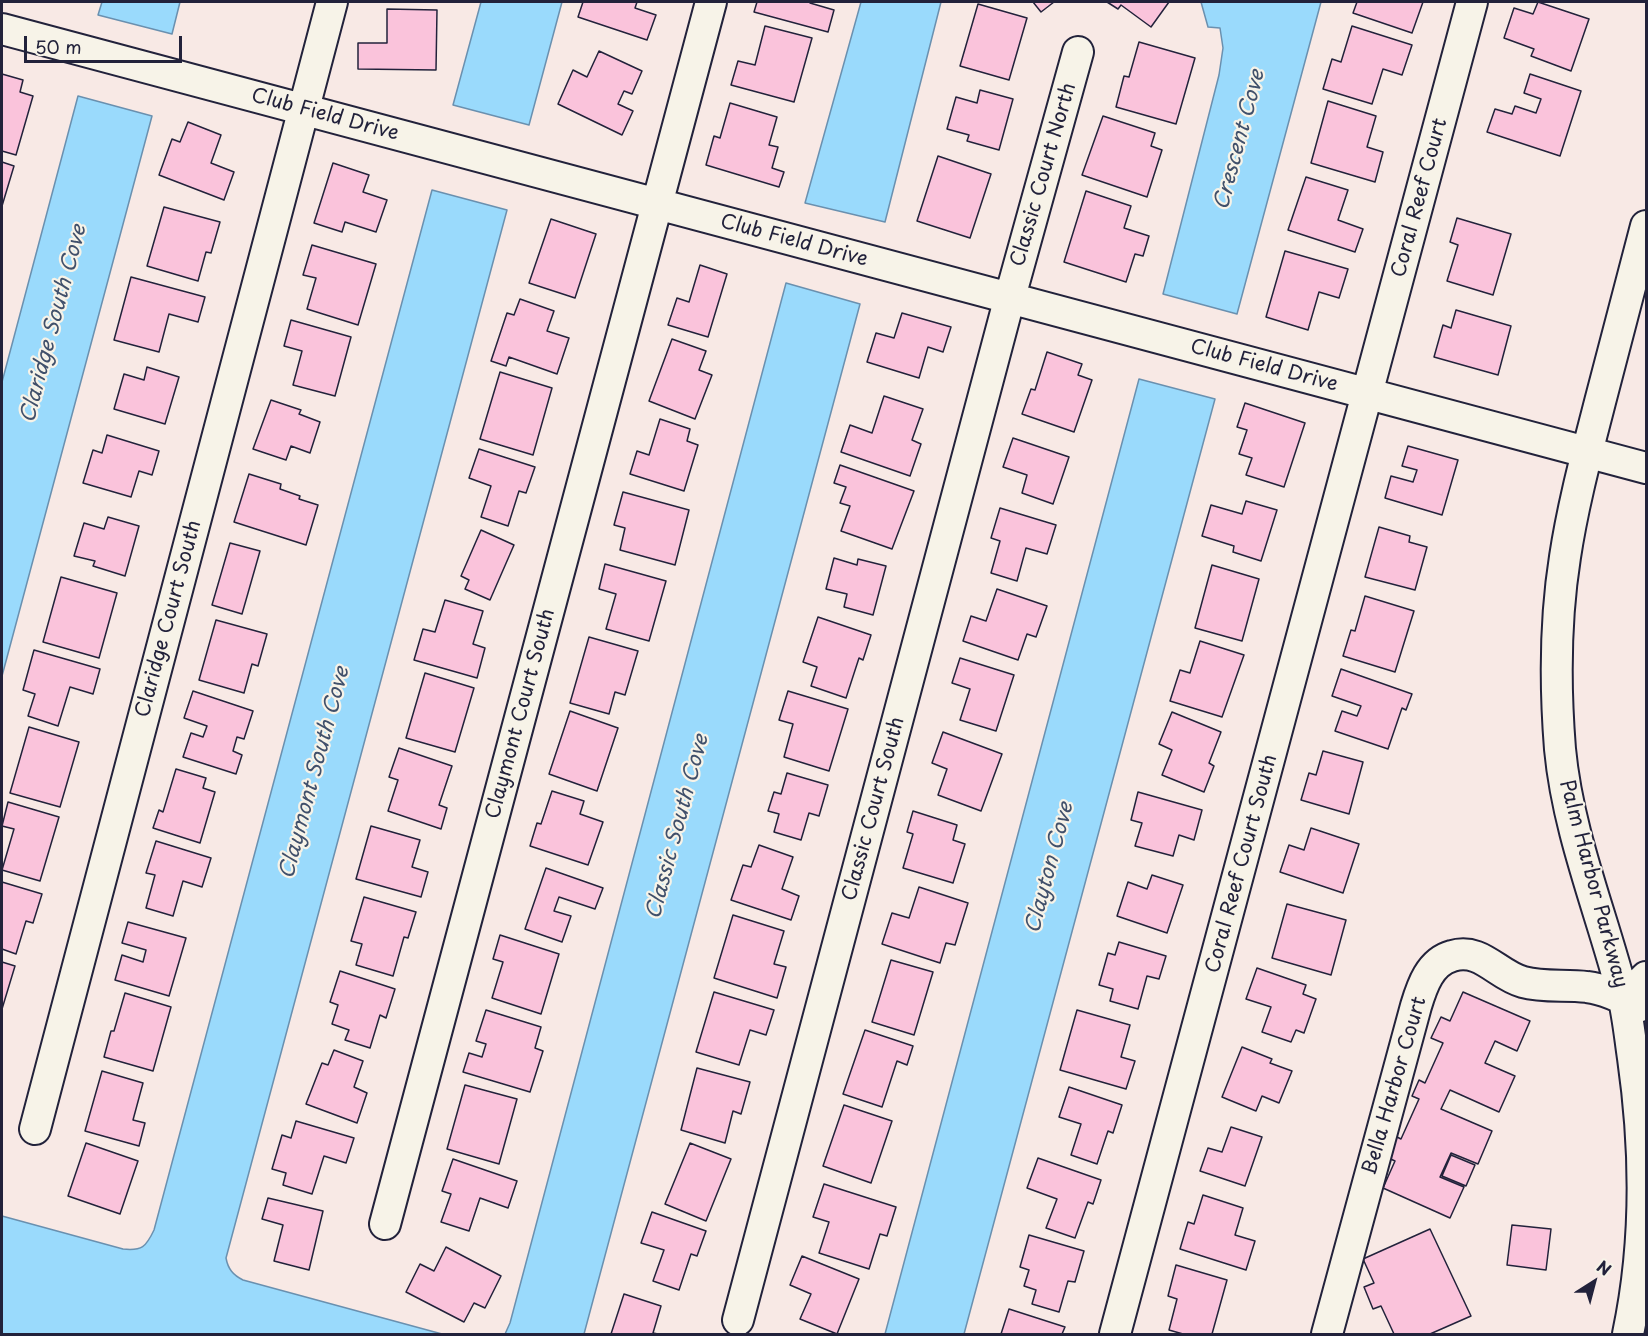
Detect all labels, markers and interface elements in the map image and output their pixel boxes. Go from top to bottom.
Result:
scale bar [27,24,184,62]
text: 50 m [35,33,82,60]
water label: Crescent Cove [1209,67,1271,213]
street label: Classic Court North [1006,80,1082,270]
street label: Club Field Drive [249,84,401,146]
street label: Coral Reef Court [1387,116,1453,280]
street label: Club Field Drive [718,210,870,272]
water label: Claridge South Cove [15,222,93,426]
street label: Club Field Drive [1188,335,1340,397]
street label: Claridge Court South [131,518,207,720]
street label: Claymont Court South [481,606,561,822]
water label: Claymont South Cove [275,664,355,882]
street label: Classic Court South [838,714,910,904]
water label: Classic South Cove [641,732,715,922]
street label: Coral Reef Court South [1201,752,1283,976]
street label: Palm Harbor Parkway [1554,777,1632,991]
water label: Clayton Cove [1020,800,1080,936]
street label: Bella Harbor Court [1358,994,1432,1178]
north arrow [1564,1252,1624,1312]
text: N [1592,1254,1617,1281]

